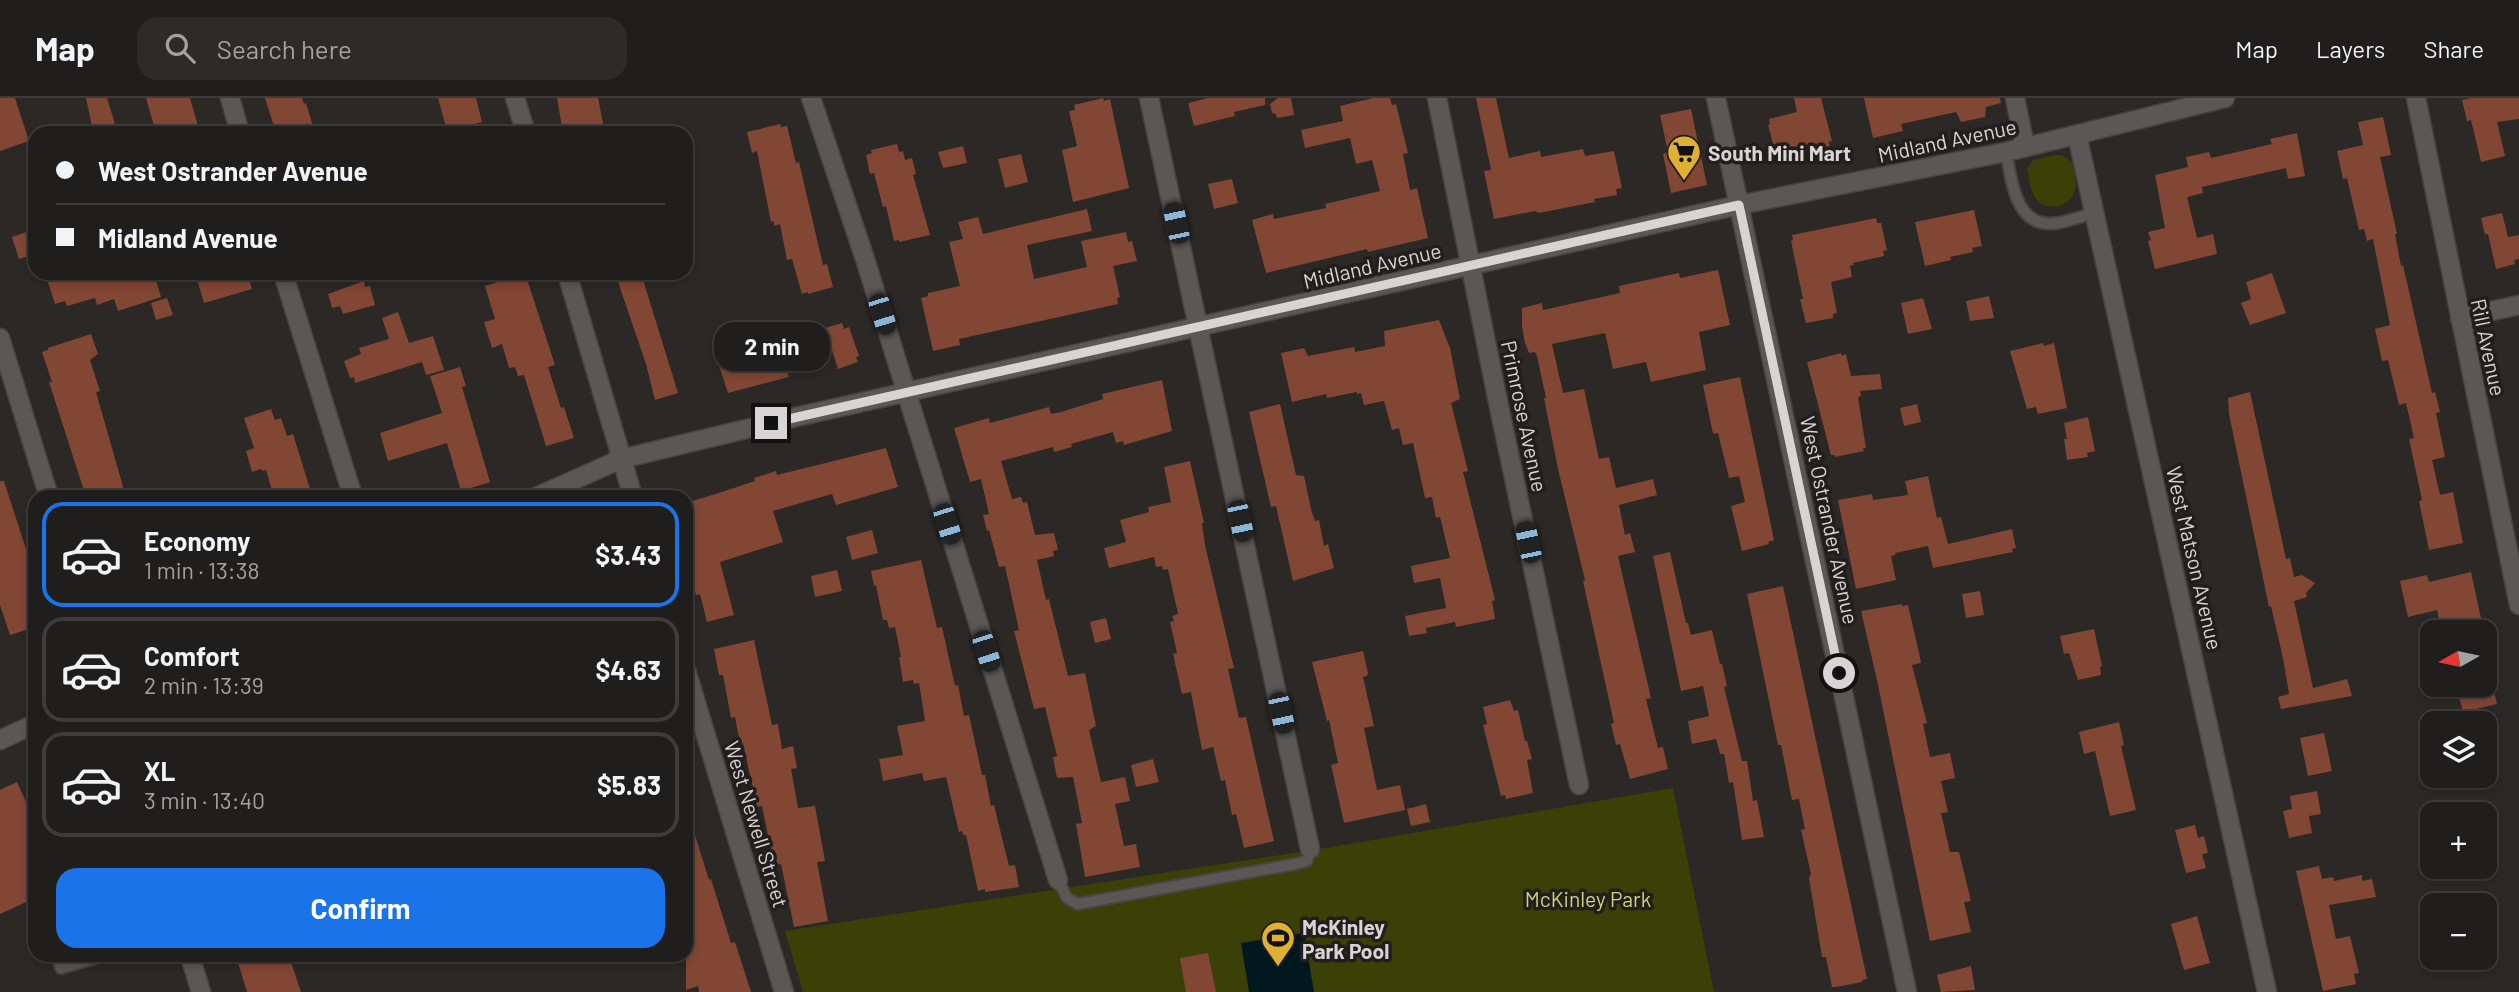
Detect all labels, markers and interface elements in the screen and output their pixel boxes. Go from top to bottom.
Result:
search box [137,17,627,80]
text: Map [35,28,95,68]
icon: search [161,29,199,67]
text: Search here [217,33,352,64]
text: Map [2235,34,2278,63]
text: Layers [2316,34,2385,63]
text: Share [2423,34,2484,63]
street label: Midland Avenue [1875,113,2019,167]
supermarket icon: South Mini Mart [1665,133,1703,182]
place label: South Mini Mart [1708,140,1851,165]
text: West Ostrander Avenue [98,155,368,186]
car [1162,200,1191,246]
text: Midland Avenue [98,222,278,253]
street label: Midland Avenue [1301,237,1443,293]
car [866,291,899,337]
street label: Rill Avenue [2467,296,2511,398]
callout: 2 min [713,322,829,370]
text: 2 min [744,332,800,360]
street label: Primrose Avenue [1497,338,1553,494]
route end [755,407,787,439]
street label: West Ostrander Avenue [1796,414,1864,626]
street label: West Matson Avenue [2162,464,2228,652]
car [1226,498,1255,544]
car [931,501,964,547]
car [1514,519,1543,565]
icon: car [60,523,123,586]
text: Economy [144,525,250,556]
text: $3.43 [595,539,661,570]
text: 1 min · 13:38 [144,556,259,584]
north arrow [2420,620,2497,696]
map controls [2420,620,2497,970]
car [970,628,1003,674]
icon: car [60,638,123,701]
text: Comfort [144,640,240,671]
text: $4.63 [595,654,661,685]
route start [1823,657,1855,689]
text: 2 min · 13:39 [144,671,264,699]
car [1267,690,1296,736]
button: layers [2420,711,2497,788]
street label: West Newell Street [720,738,794,910]
icon: car [60,753,123,816]
text: XL [144,755,175,786]
text: $5.83 [597,769,661,800]
text: 3 min · 13:40 [144,786,265,814]
button: + [2420,802,2497,879]
button: Confirm [56,868,665,948]
park label: McKinley Park [1525,886,1651,911]
button: − [2420,893,2497,970]
place label: McKinley Park Pool [1302,914,1389,963]
sports icon: McKinley Park Pool [1259,919,1297,968]

